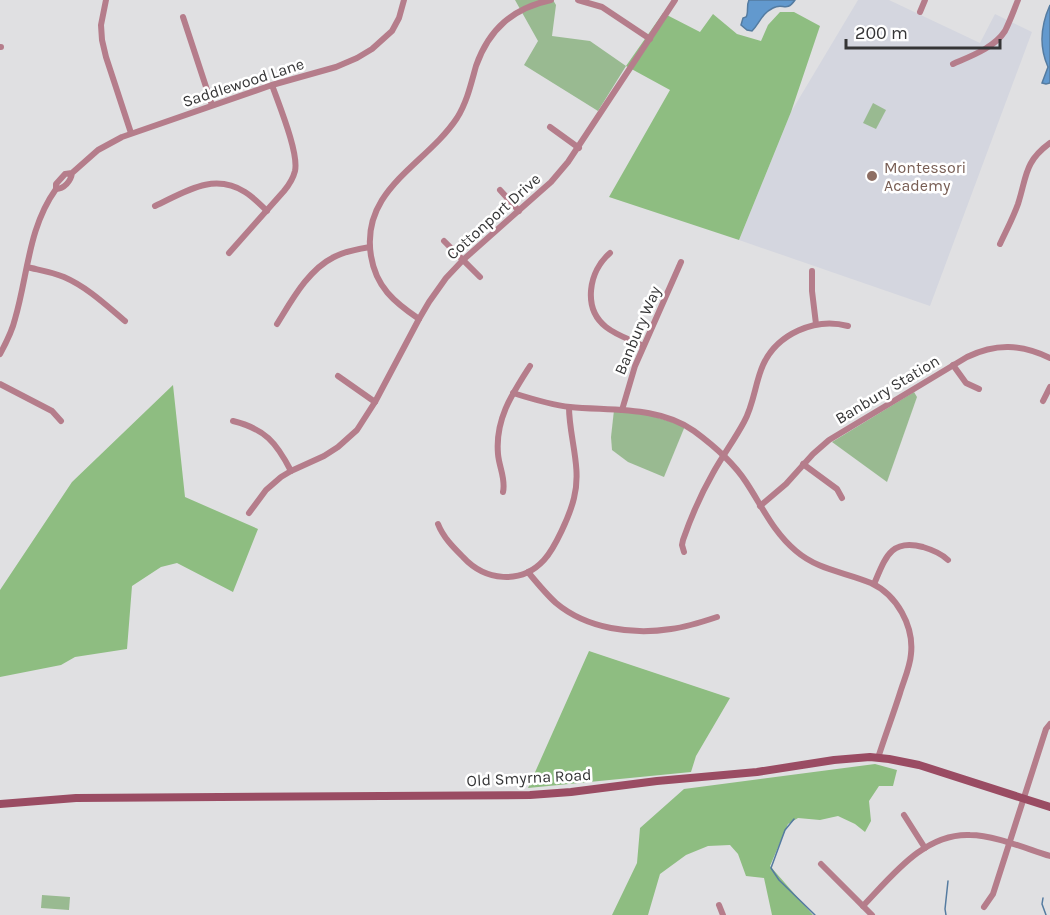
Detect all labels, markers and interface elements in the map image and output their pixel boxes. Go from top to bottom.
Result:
scale bar [846,12,1000,50]
text: 200 m [855,22,908,44]
street label: Saddlewood Lane [180,54,306,111]
place label: Montessori Academy [884,158,966,195]
street label: Cottonport Drive [442,169,544,264]
marker: Montessori Academy [865,169,879,183]
street label: Banbury Way [610,282,665,377]
street label: Banbury Station [832,351,943,428]
street label: Old Smyrna Road [466,765,592,790]

